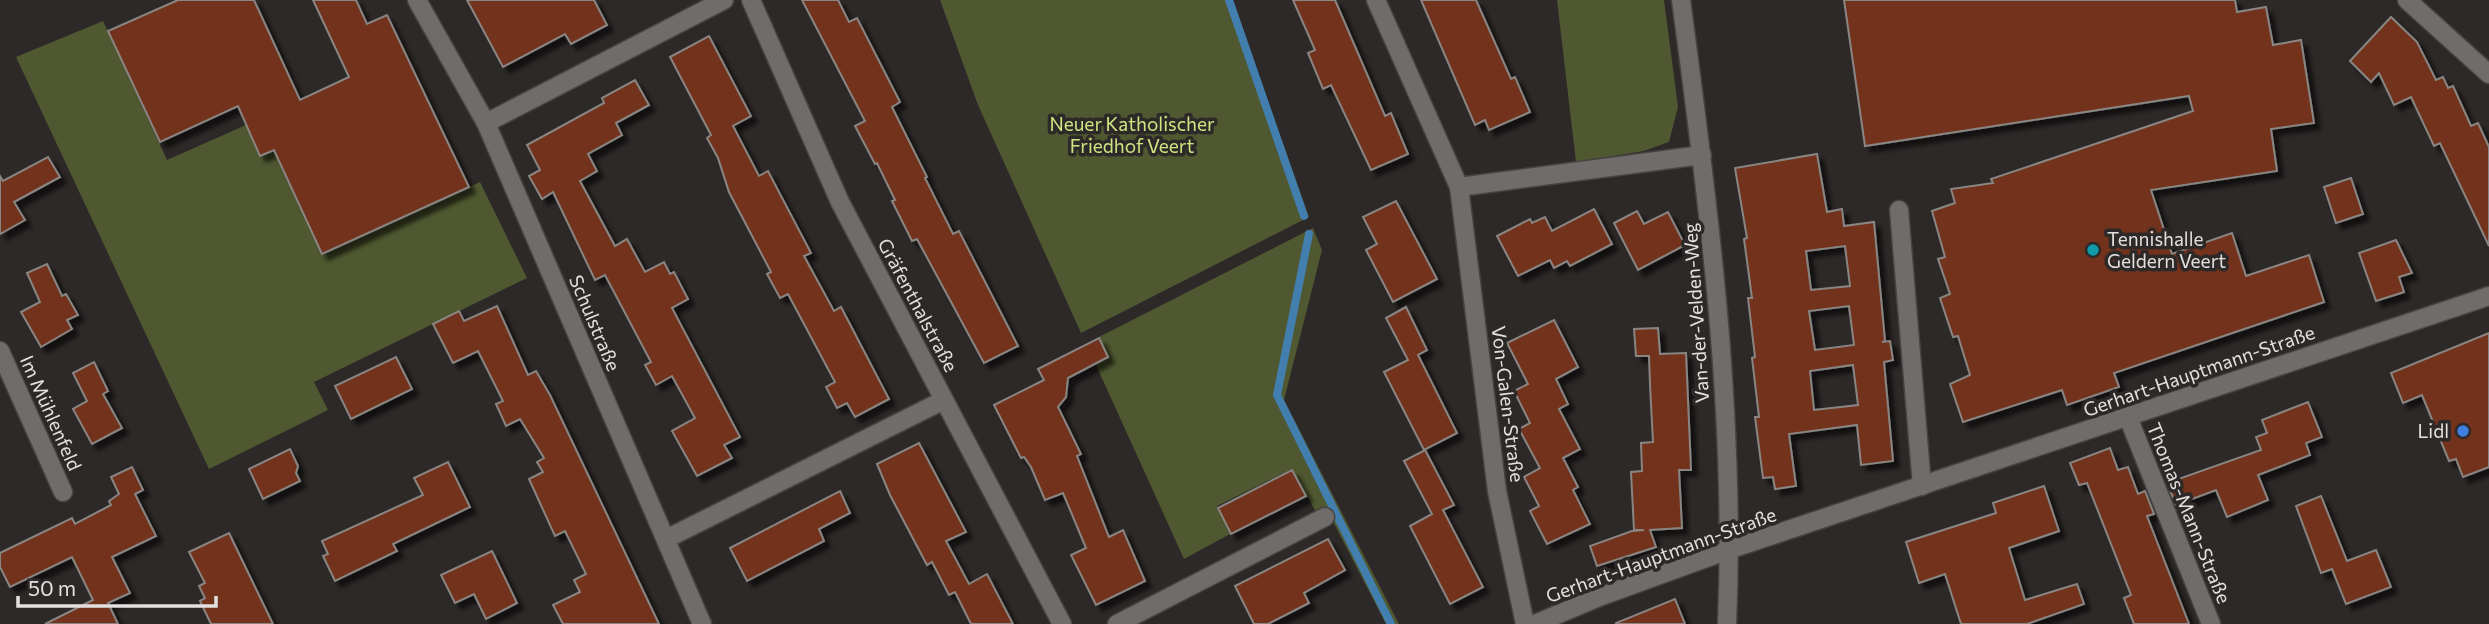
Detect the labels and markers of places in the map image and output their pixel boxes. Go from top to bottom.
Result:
place label: Tennishalle Geldern Veert [2107,227,2226,272]
marker: Tennishalle Geldern Veert [2085,242,2101,258]
place label: Lidl [2417,419,2449,442]
marker: Lidl [2455,423,2471,439]

